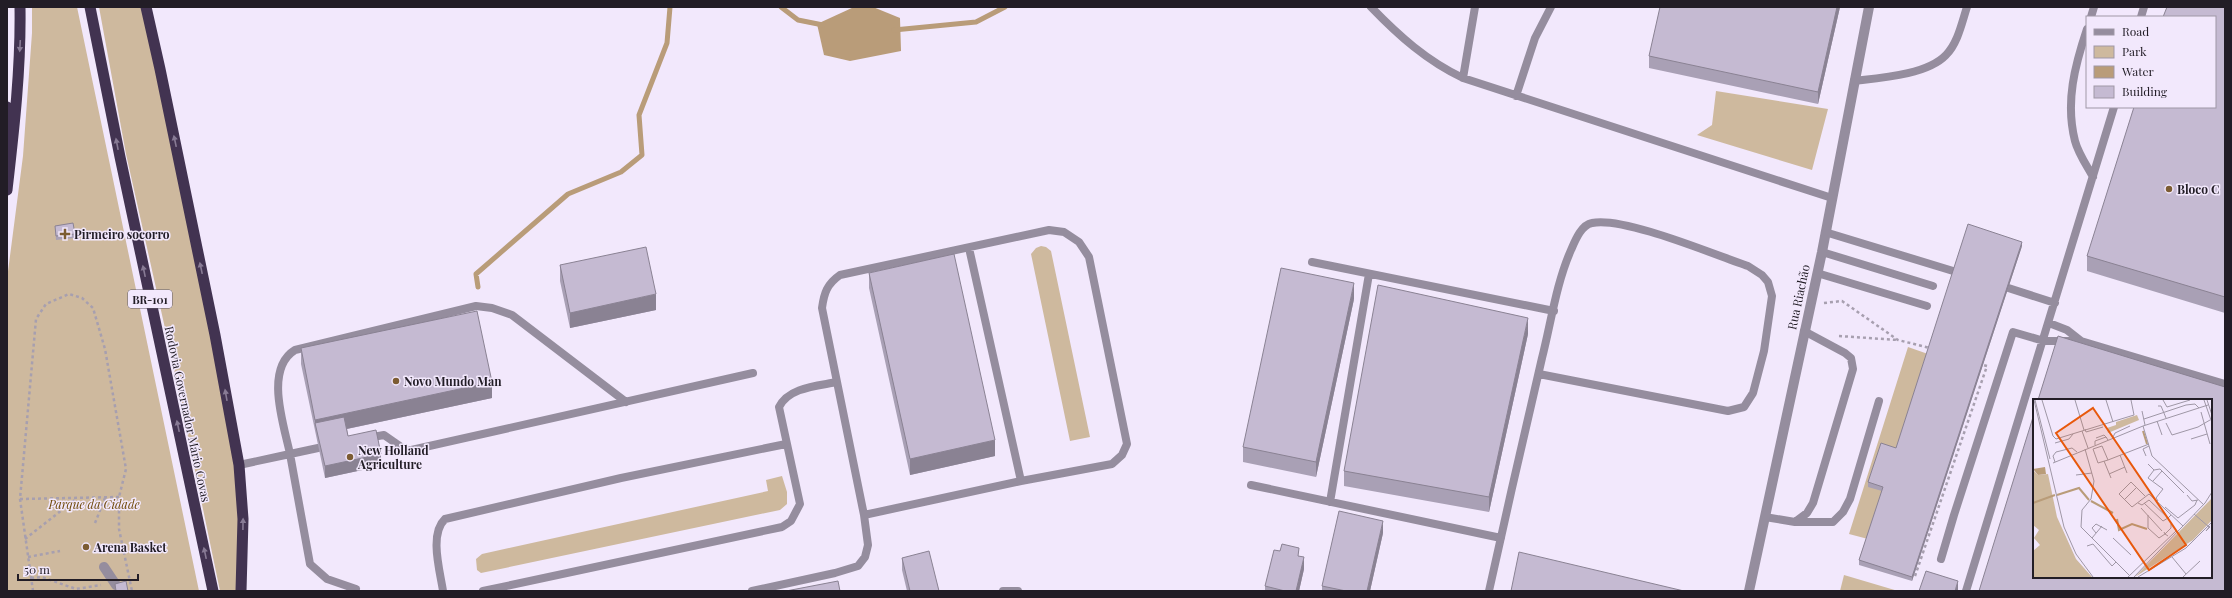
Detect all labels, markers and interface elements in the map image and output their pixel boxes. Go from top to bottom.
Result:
legend [2086,16,2216,108]
text: Road [2122,23,2149,39]
one-way arrow [17,40,24,52]
text: Park [2122,43,2147,59]
text: Water [2121,63,2155,79]
text: Building [2122,83,2168,99]
one-way arrow [172,134,178,147]
one-way arrow [114,138,120,150]
place label: Bloco C [2177,181,2219,197]
marker: Bloco C [2164,184,2174,194]
place label: Pirmeiro socorro [74,226,170,242]
marker: Pirmeiro socorro [59,228,71,240]
one-way arrow [198,262,204,274]
street label: Rua Riachão [1783,263,1813,331]
one-way arrow [141,265,147,277]
road number: BR-101 [128,290,172,308]
street label: Rodovia Governador Mário Covas [162,325,214,503]
place label: Novo Mundo Man [404,373,502,389]
marker: Novo Mundo Man [391,376,401,386]
one-way arrow [223,389,229,402]
inset map [2033,399,2212,578]
one-way arrow [174,420,180,432]
place label: New Holland Agriculture [357,442,429,472]
marker: New Holland Agriculture [345,452,355,462]
park label: Parque da Cidade [47,496,140,512]
one-way arrow [240,517,246,530]
place label: Arena Basket [93,539,167,555]
marker: Arena Basket [81,542,91,552]
one-way arrow [201,547,207,559]
scale bar [18,556,138,582]
text: 50 m [24,561,50,577]

